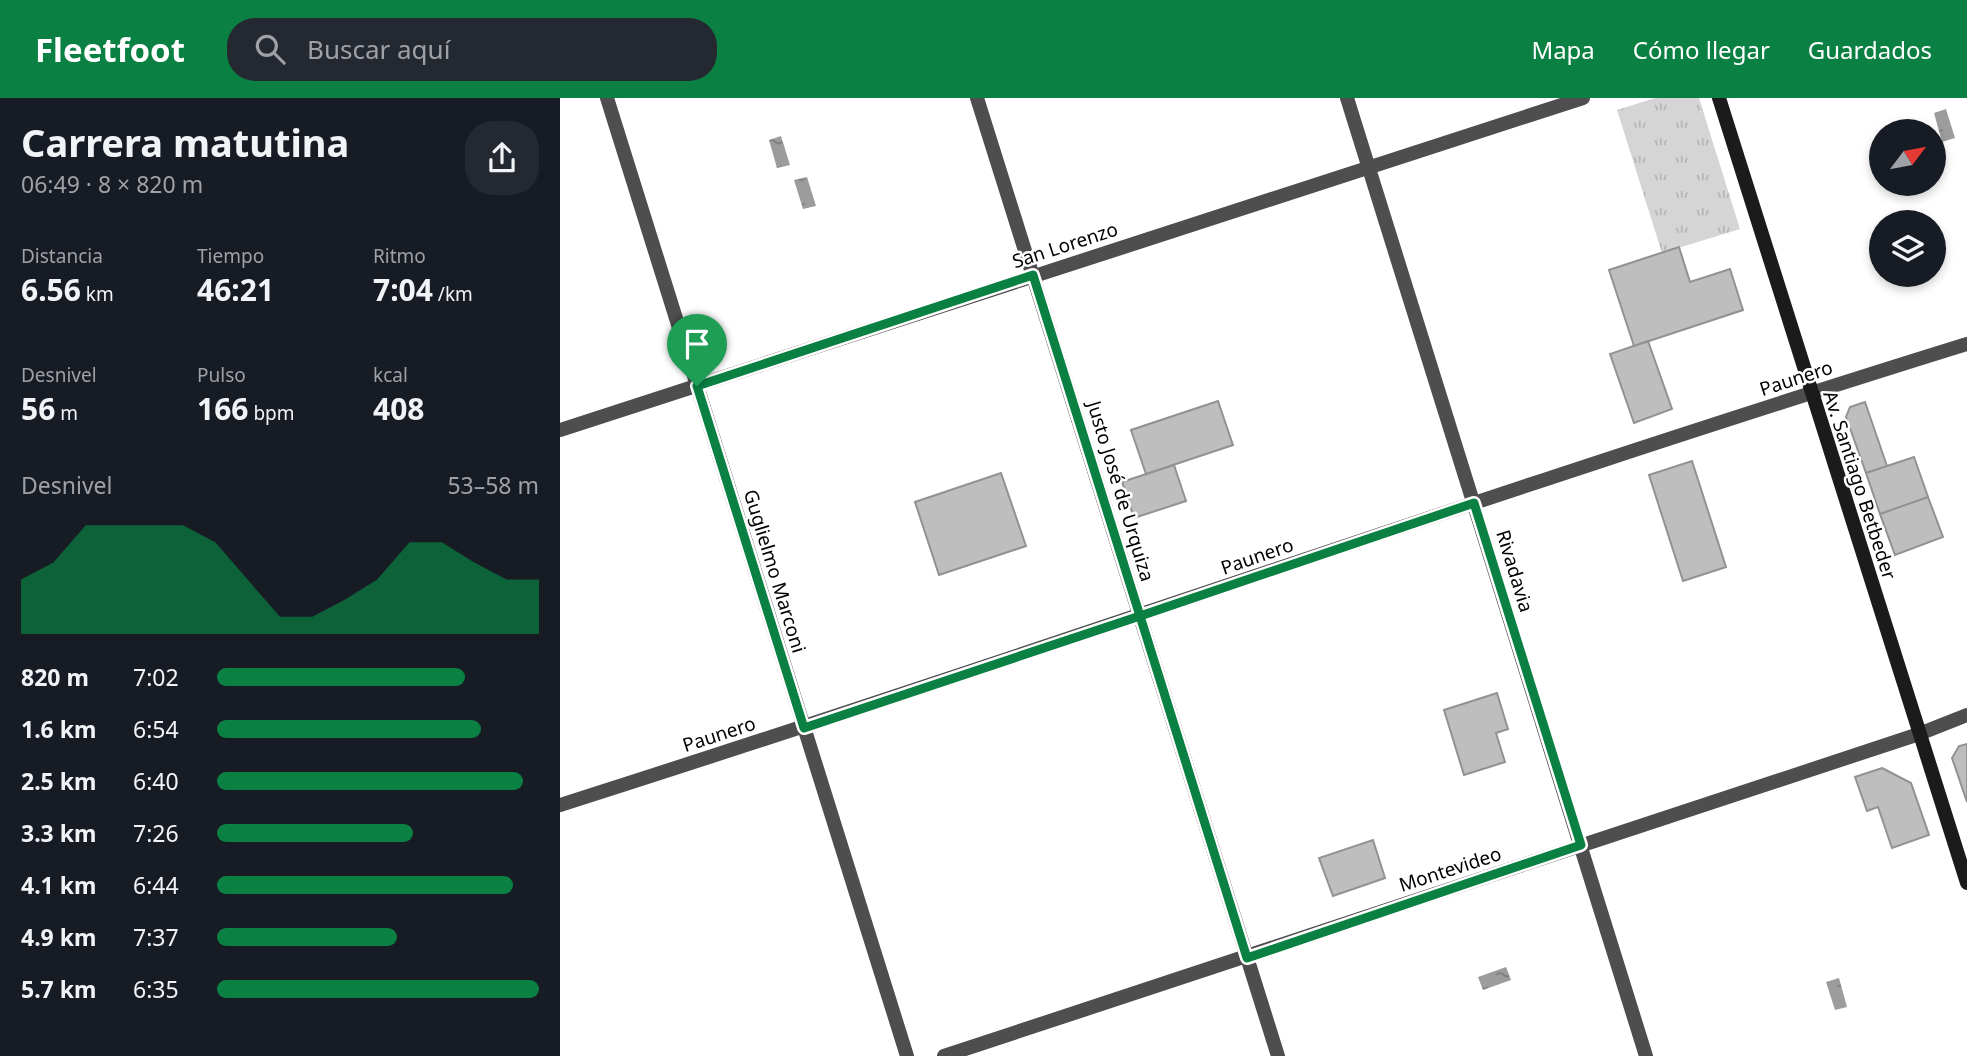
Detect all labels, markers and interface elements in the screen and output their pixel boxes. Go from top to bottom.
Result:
search box [227,18,717,81]
text: Fleetfoot [35,27,185,72]
icon: search [251,30,289,68]
text: Buscar aquí [307,31,450,67]
text: Mapa [1531,33,1595,66]
text: Cómo llegar [1633,33,1770,66]
text: Guardados [1808,33,1932,66]
text: Carrera matutina [21,116,349,168]
north arrow [1869,119,1946,196]
map controls [1869,119,1946,287]
button: share [465,121,539,195]
text: 06:49 · 8 × 820 m [21,168,203,200]
button: layers [1869,210,1946,287]
street label: San Lorenzo [1009,216,1121,274]
text: Distancia [21,243,103,269]
text: Tiempo [197,243,264,269]
text: Ritmo [373,243,426,269]
text: 6.56 [21,269,81,310]
text: 46:21 [197,269,274,310]
text: 7:04 [373,269,433,310]
text: km [81,281,114,307]
text: /km [433,281,473,307]
pin [667,314,727,386]
icon: arrive [678,325,716,363]
street label: Paunero [1756,354,1836,402]
text: Desnivel [21,362,97,388]
text: Pulso [197,362,246,388]
text: kcal [373,362,408,388]
street label: Av. Santiago Betbeder [1817,387,1903,583]
text: 56 [21,388,55,429]
text: 166 [197,388,248,429]
text: 408 [373,388,424,429]
street label: Justo José de Urquiza [1081,396,1161,584]
text: m [55,400,78,426]
text: bpm [248,400,295,426]
text: Desnivel [21,469,113,501]
text: 53–58 m [447,469,539,501]
street label: Guglielmo Marconi [738,486,812,656]
street label: Rivadavia [1490,527,1540,615]
street label: Paunero [1217,531,1297,581]
text: 820 m [21,661,89,693]
text: 7:02 [133,661,179,693]
street label: Paunero [679,710,759,758]
text: 1.6 km [21,713,96,745]
text: 6:54 [133,713,179,745]
text: 2.5 km [21,765,96,797]
text: 6:40 [133,765,179,797]
text: 3.3 km [21,817,96,849]
text: 7:26 [133,817,179,849]
street label: Montevideo [1396,840,1504,898]
text: 4.1 km [21,869,96,901]
text: 6:44 [133,869,179,901]
text: 4.9 km [21,921,96,953]
text: 7:37 [133,921,179,953]
text: 5.7 km [21,973,96,1005]
text: 6:35 [133,973,179,1005]

